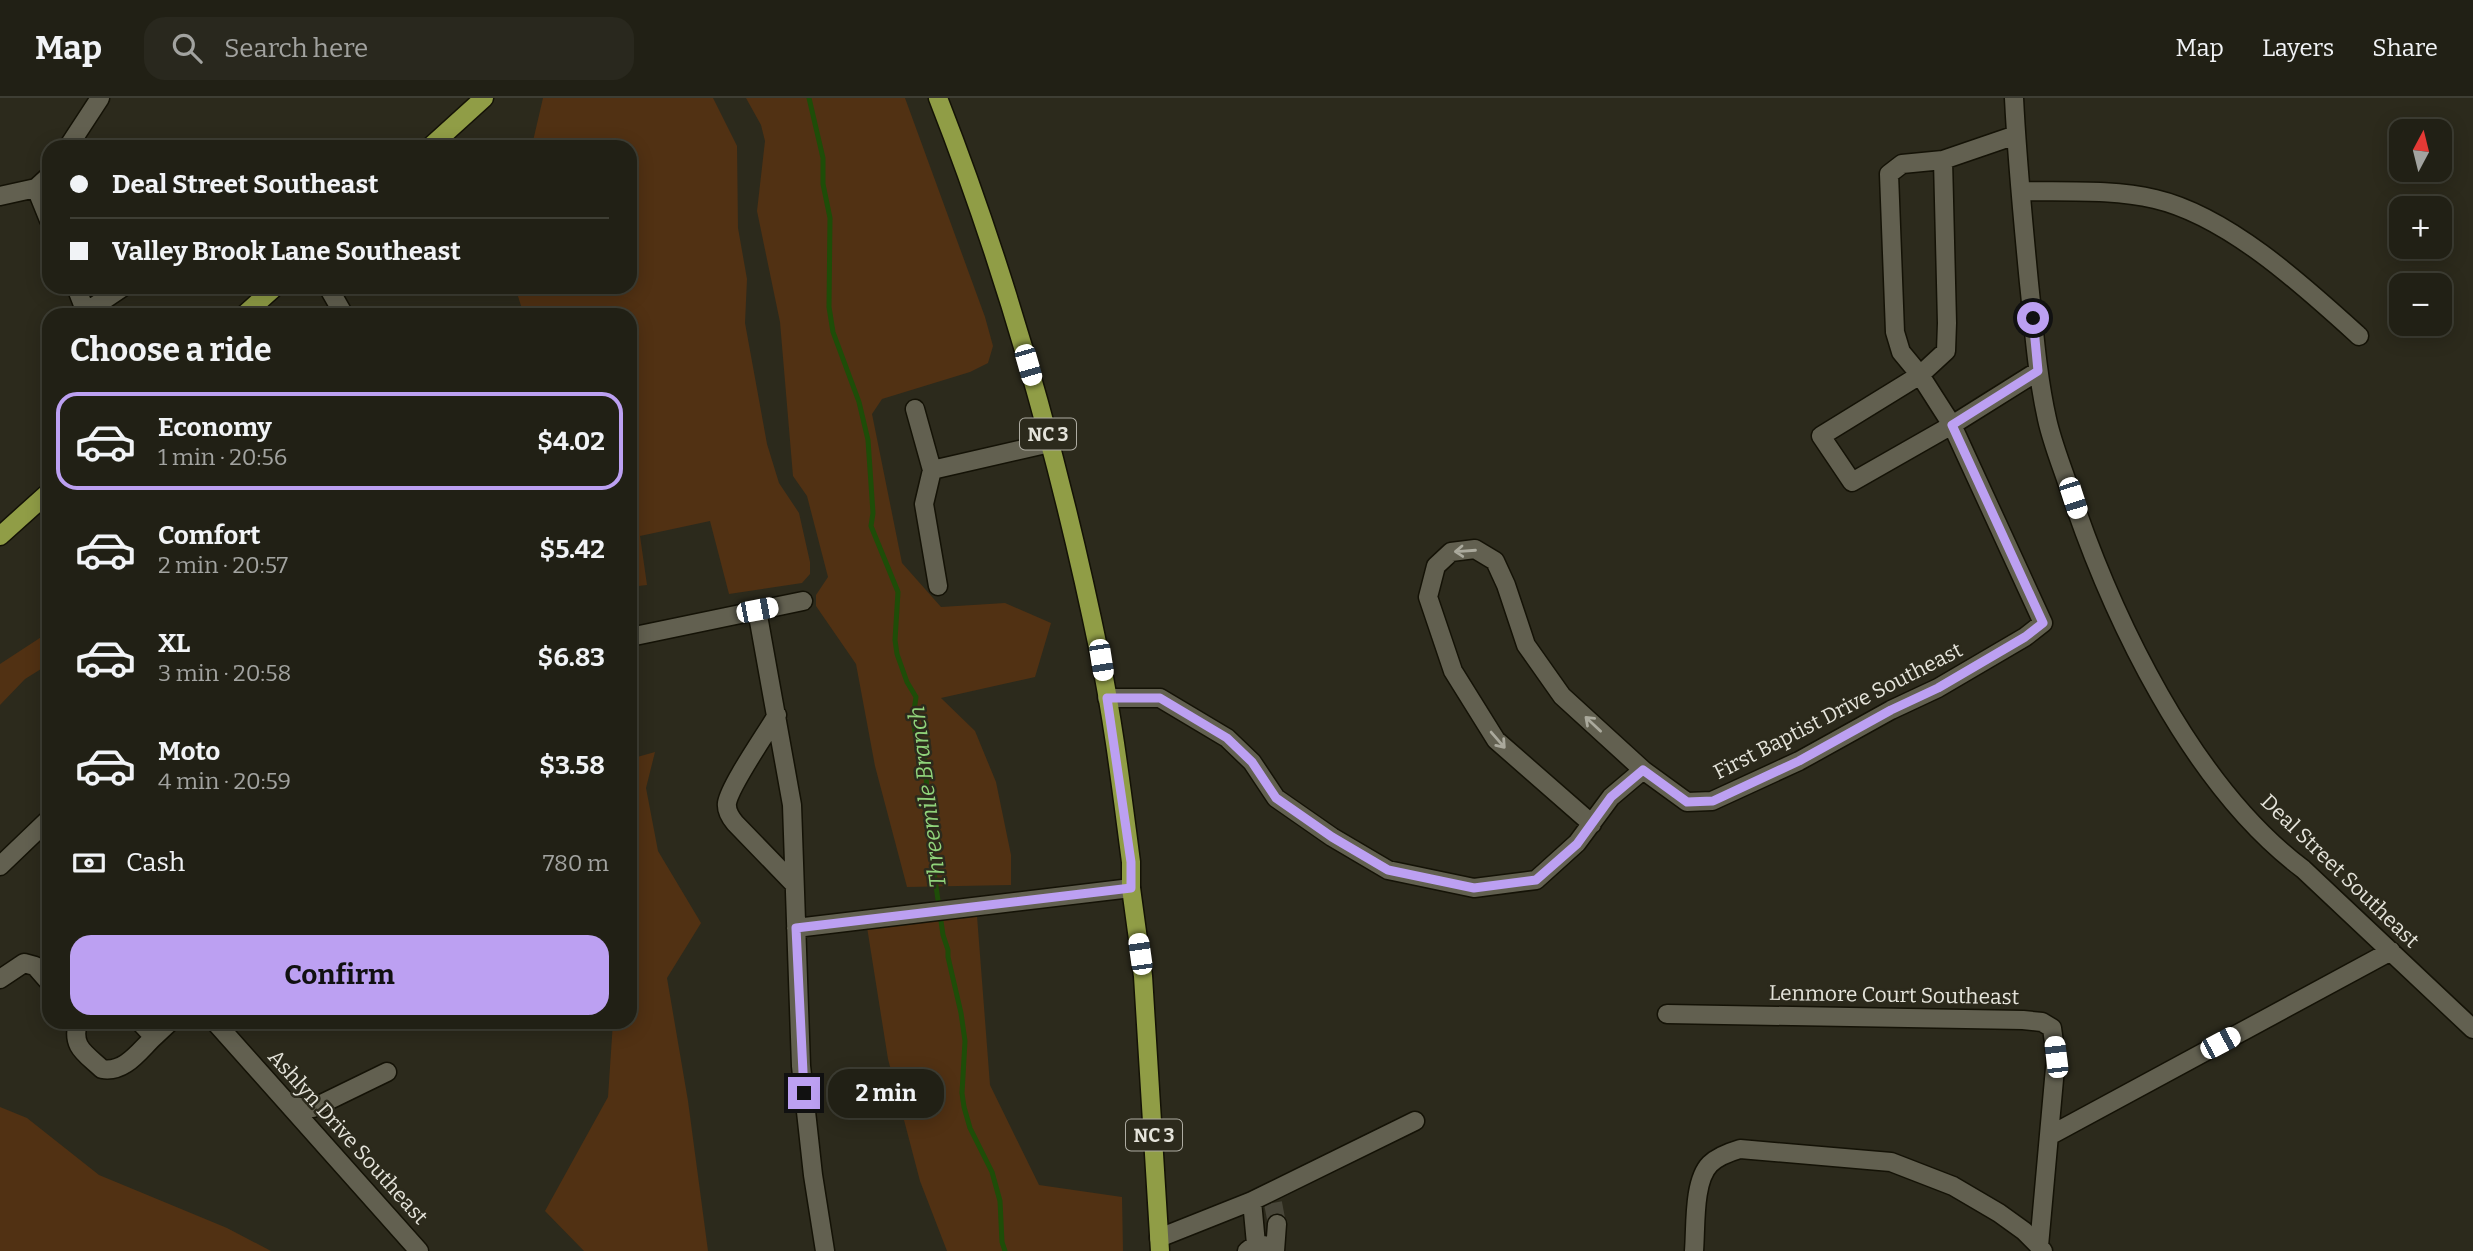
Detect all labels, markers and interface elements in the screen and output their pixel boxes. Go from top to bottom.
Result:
search box [144,17,634,80]
text: Map [35,28,102,68]
icon: search [168,29,206,67]
text: Search here [224,33,368,64]
text: Map [2176,34,2224,62]
text: Layers [2262,34,2334,62]
text: Share [2372,34,2438,62]
north arrow [2389,119,2452,182]
map controls [2389,119,2452,336]
text: Deal Street Southeast [112,169,378,200]
button: + [2389,196,2452,259]
text: Valley Brook Lane Southeast [112,236,461,267]
button: − [2389,273,2452,336]
route start [2017,302,2049,334]
text: Choose a ride [70,331,271,369]
car [1013,342,1044,388]
icon: car [74,410,137,473]
text: Economy [158,412,272,443]
road number: NC 3 [1020,418,1076,450]
text: $4.02 [537,426,605,457]
text: 1 min · 20:56 [158,443,287,471]
car [2057,475,2090,521]
icon: car [74,518,137,581]
text: Comfort [158,520,261,551]
text: $5.42 [539,534,605,565]
one-way arrow [1454,544,1477,557]
text: 2 min · 20:57 [158,551,288,579]
car [735,596,780,624]
icon: car [74,626,137,689]
text: XL [158,628,190,659]
street label: First Baptist Drive Southeast [1709,637,1967,785]
car [1088,638,1115,682]
text: $6.83 [538,642,605,673]
text: 3 min · 20:58 [158,659,291,687]
water label: Threemile Branch [902,705,952,889]
one-way arrow [1584,716,1602,732]
one-way arrow [1490,731,1506,749]
icon: car [74,734,137,797]
text: Moto [158,736,220,767]
text: $3.58 [539,750,605,781]
text: 4 min · 20:59 [158,767,291,795]
street label: Deal Street Southeast [2255,789,2425,954]
icon: cash [70,844,108,882]
text: Cash [126,847,185,878]
text: 780 m [543,849,609,877]
car [1127,932,1154,976]
button: Confirm [70,935,609,1015]
street label: Lenmore Court Southeast [1769,980,2020,1010]
car [2197,1024,2244,1062]
car [2044,1035,2069,1079]
street label: Ashlyn Drive Southeast [263,1044,434,1230]
callout: 2 min [828,1068,944,1118]
route end [788,1077,820,1109]
text: 2 min [855,1079,917,1107]
road number: NC 3 [1126,1119,1182,1150]

